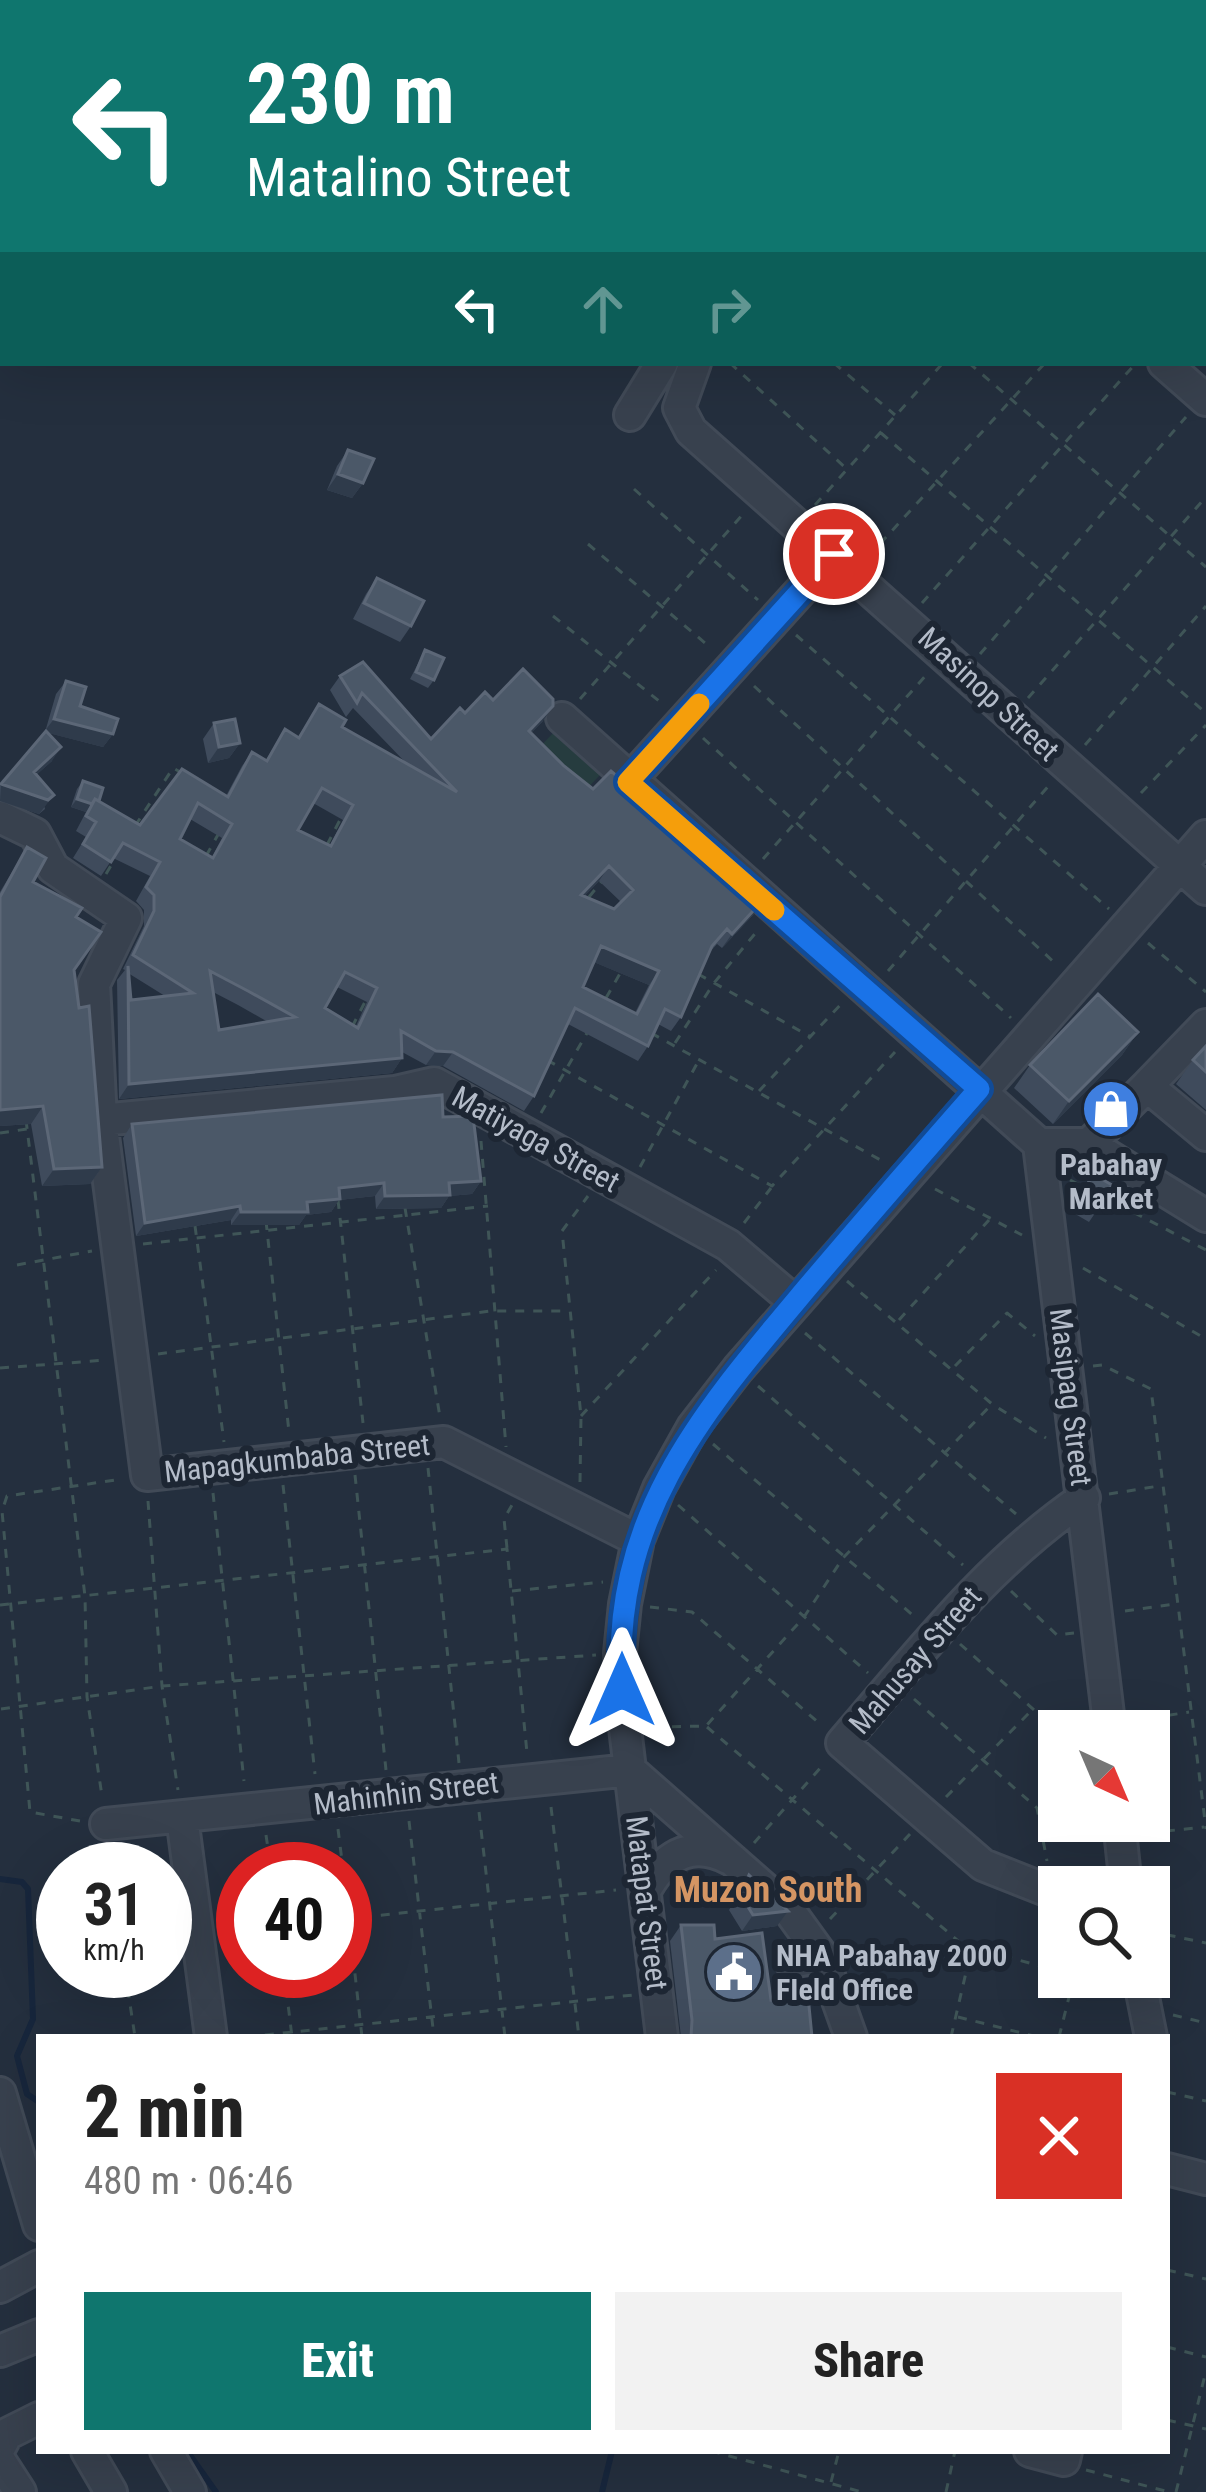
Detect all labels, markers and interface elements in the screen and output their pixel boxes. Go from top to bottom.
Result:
text: 230 m [246,45,455,144]
icon: left [48,48,204,204]
text: Matalino Street [246,146,571,209]
icon: left [444,276,510,342]
icon: ahead [570,276,636,342]
icon: right [696,276,762,342]
pin [783,503,885,605]
icon: arrive [801,521,867,587]
street label: Masinop Street [912,620,1066,768]
shop icon: Pabahay Market [1080,1078,1142,1140]
street label: Matiyaga Street [446,1079,626,1199]
place label: Pabahay Market [1060,1147,1163,1216]
street label: Masipag Street [1043,1306,1099,1488]
street label: Mapagkumbaba Street [162,1427,432,1489]
street label: Mahusay Street [842,1579,988,1741]
position arrow [559,1627,685,1753]
north arrow [1038,1710,1170,1842]
map controls [1038,1710,1170,1998]
street label: Mahinhin Street [312,1764,500,1822]
street label: Matapat Street [619,1814,675,1992]
speed limit sign: 40 [216,1842,372,1998]
button: search [1038,1866,1170,1998]
text: 31 [84,1869,144,1940]
district label: Muzon South [674,1869,862,1911]
text: km/h [83,1932,145,1967]
place label: NHA Pabahay 2000 FIeld Office [776,1938,1008,2007]
public building icon: NHA Pabahay 2000 FIeld Office [703,1941,765,2003]
text: 2 min [84,2070,245,2155]
button: close [996,2073,1122,2199]
text: 480 m · 06:46 [84,2158,294,2204]
button: Exit [84,2292,591,2430]
button: Share [615,2292,1122,2430]

